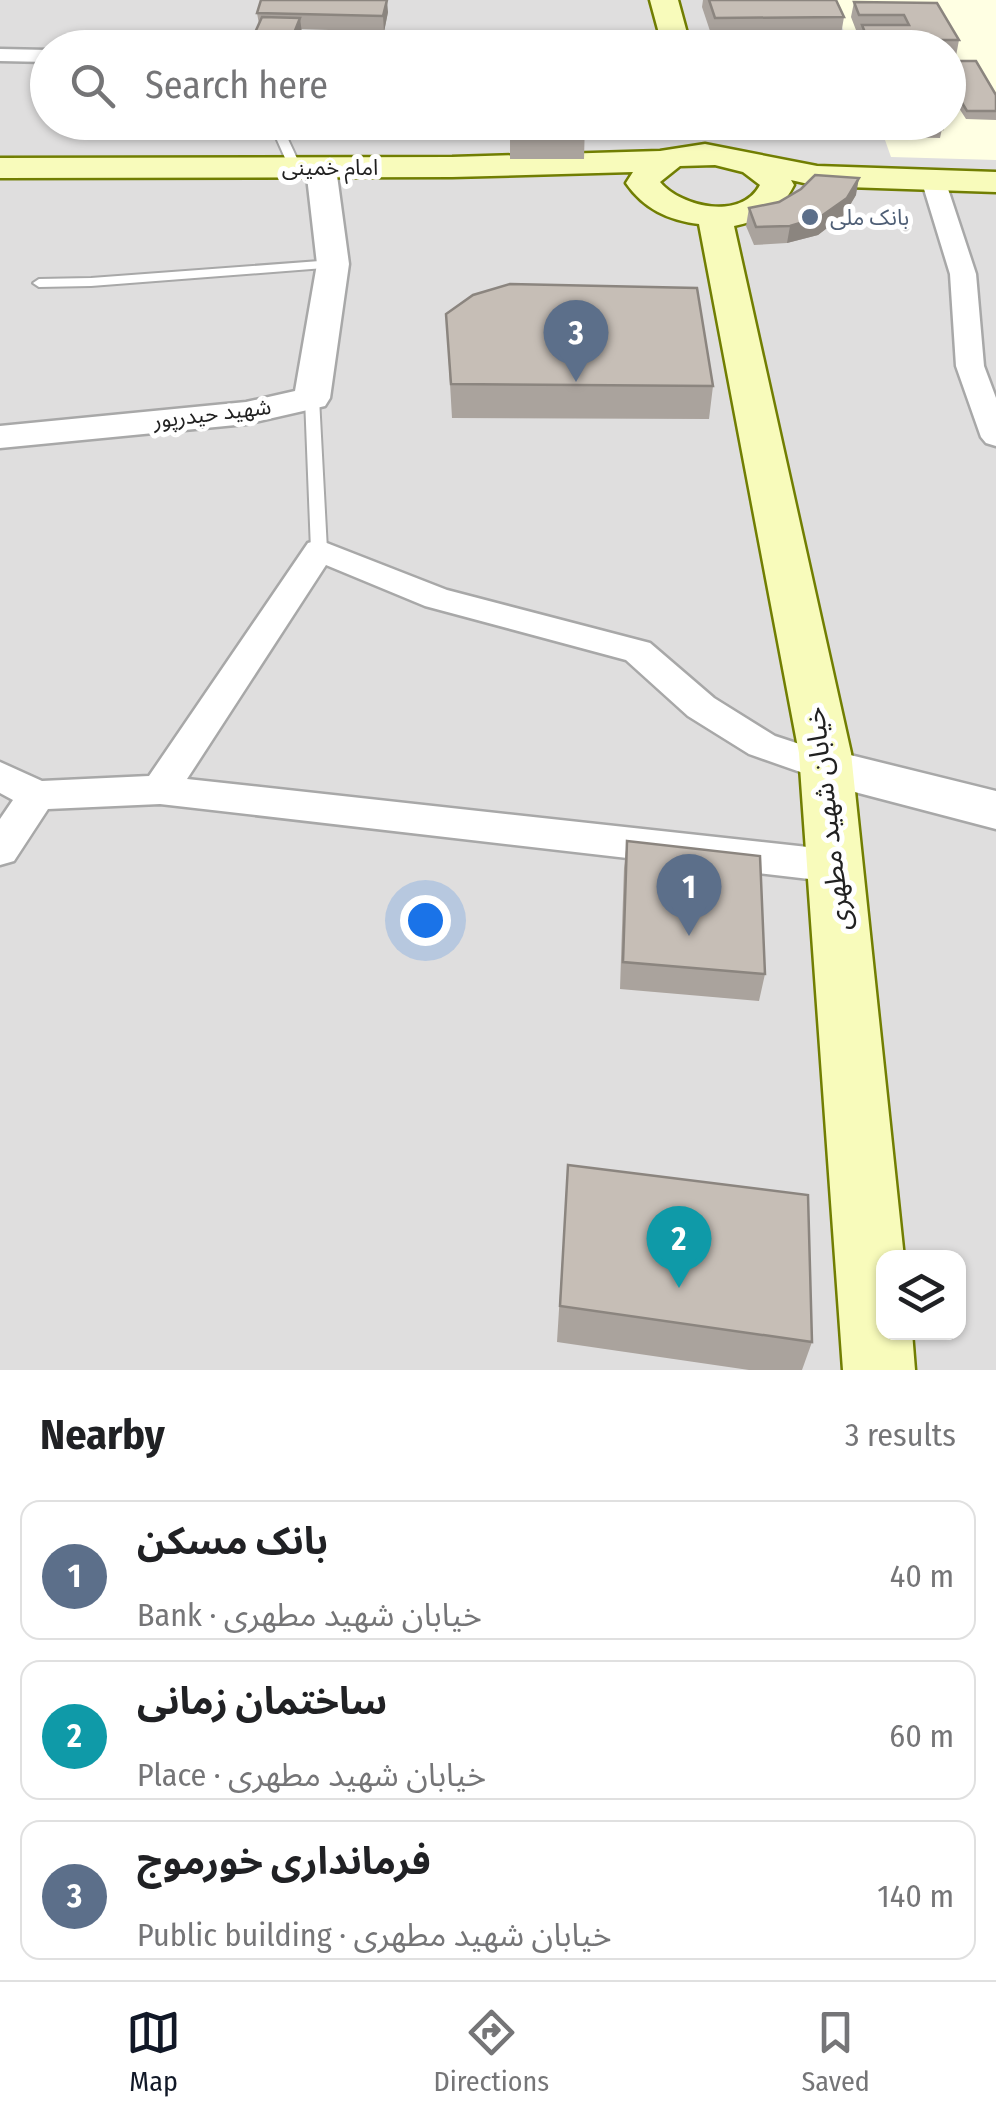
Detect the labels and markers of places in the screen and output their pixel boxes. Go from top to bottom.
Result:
place label: بانک ملی [830,204,909,231]
marker: بانک ملی [799,206,821,228]
pin: 3 [544,300,608,382]
pin: 1 [656,854,722,936]
pin: 2 [646,1206,712,1288]

